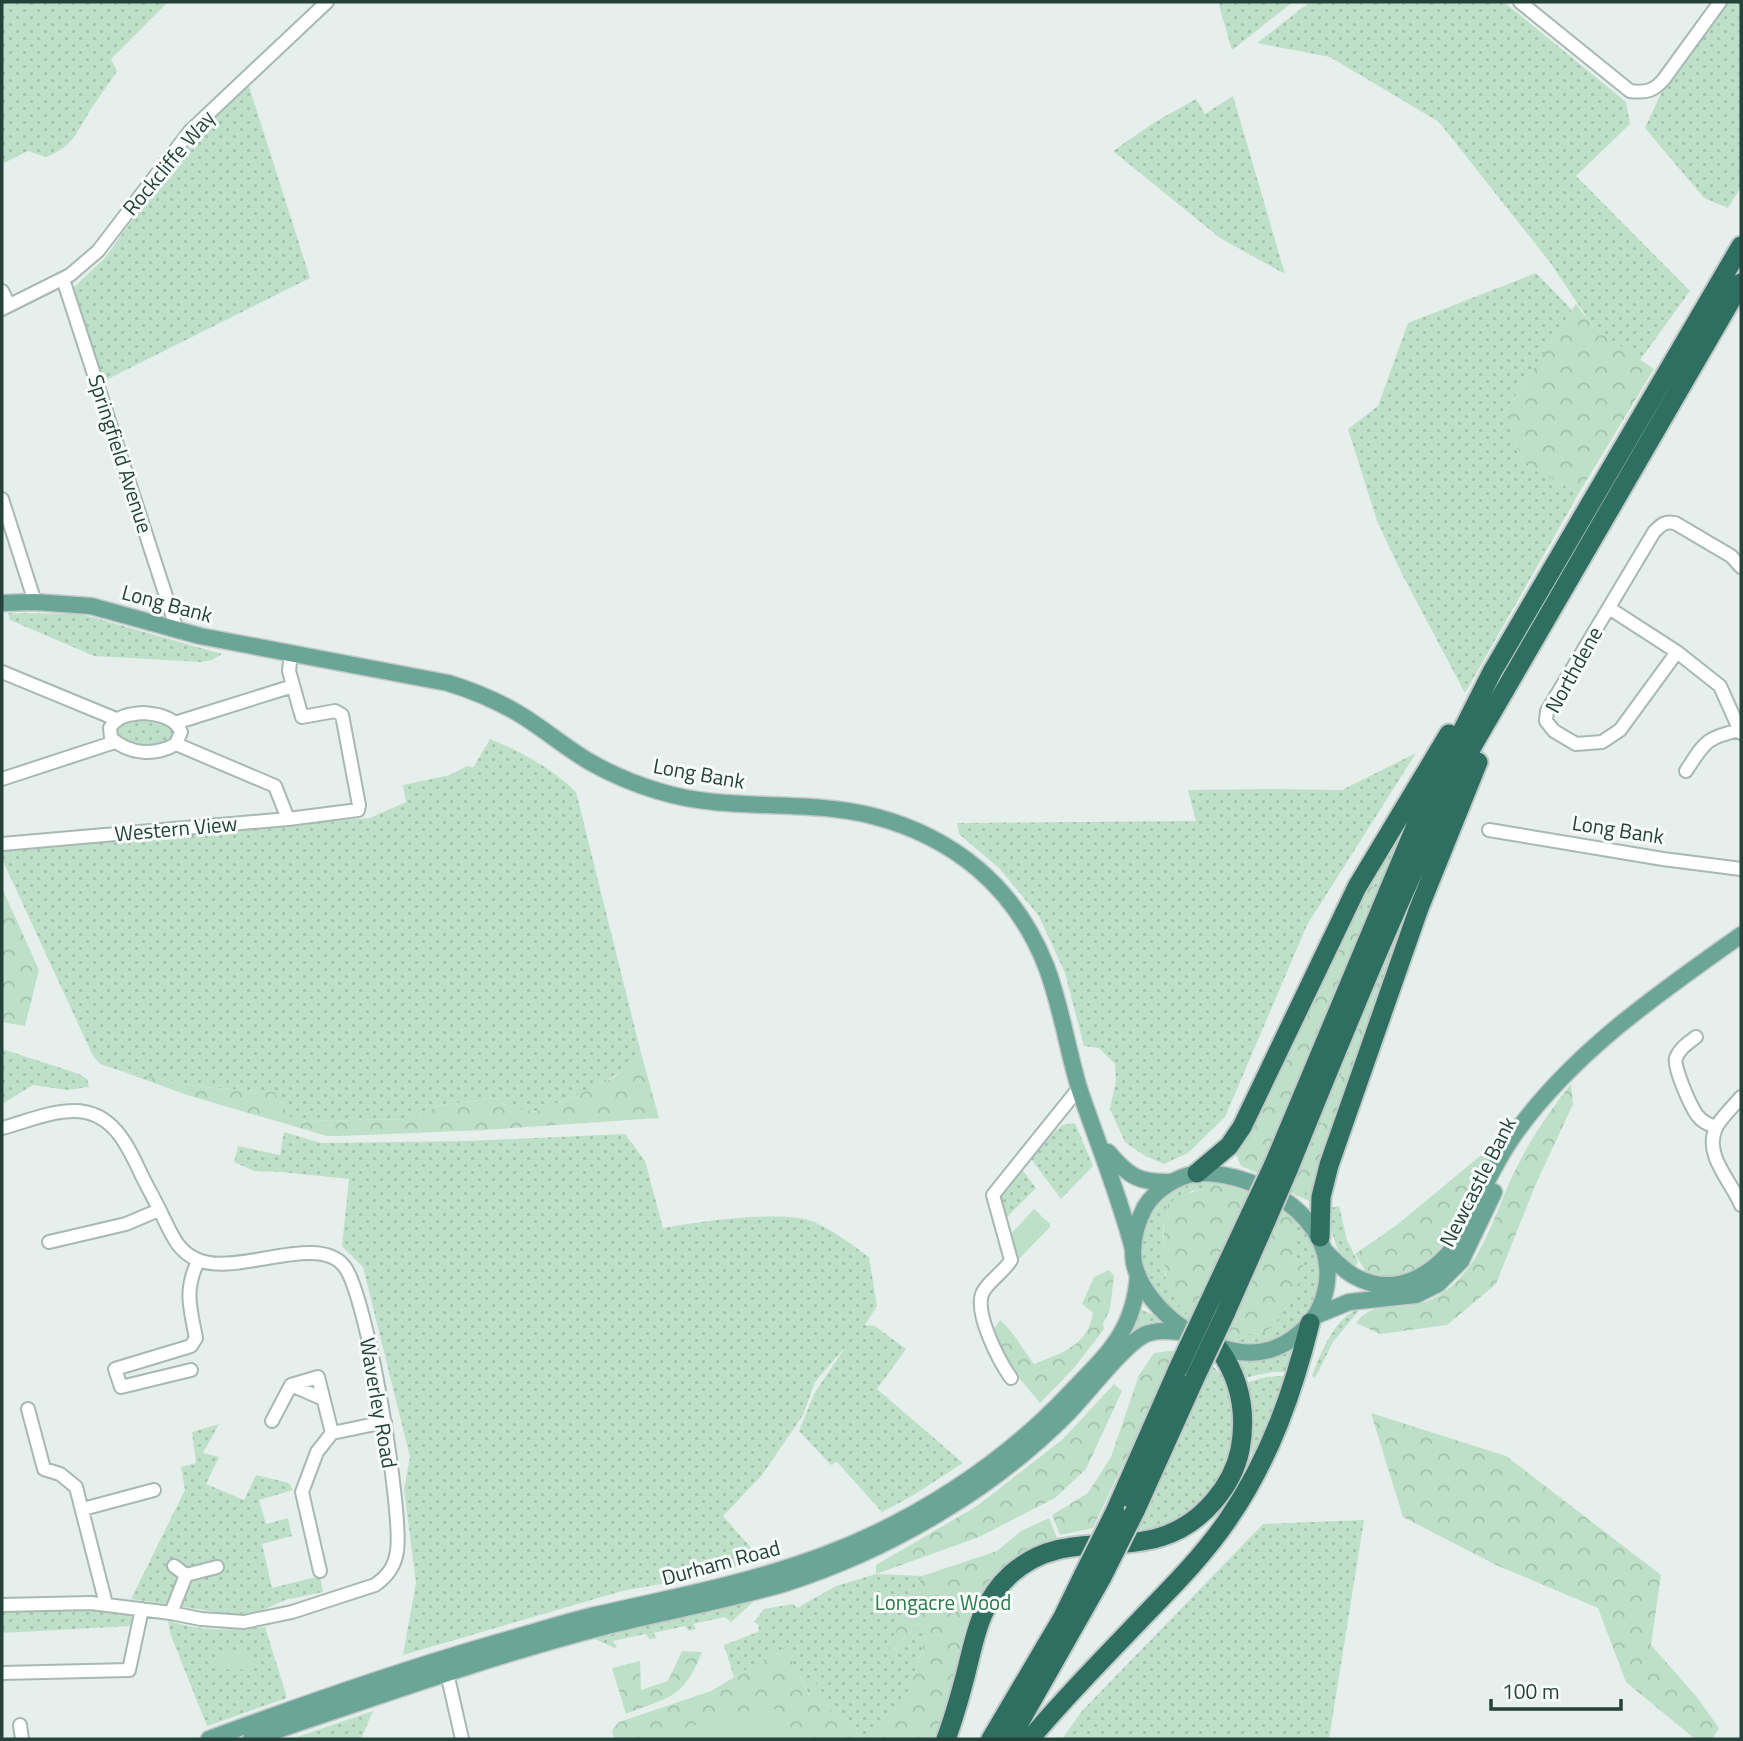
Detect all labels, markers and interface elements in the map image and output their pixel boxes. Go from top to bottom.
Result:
street label: Rockcliffe Way [114,103,222,222]
street label: Springfield Avenue [80,370,162,537]
street label: Long Bank [118,576,216,630]
street label: Northdene [1536,620,1610,719]
street label: Long Bank [651,749,748,797]
street label: Long Bank [1570,806,1666,852]
street label: Western View [113,807,239,849]
street label: Newcastle Bank [1431,1111,1524,1252]
street label: Waverley Road [352,1335,406,1471]
street label: Durham Road [658,1531,784,1593]
park label: Longacre Wood [875,1586,1011,1618]
scale bar [1491,1668,1620,1712]
text: 100 m [1502,1675,1559,1707]

